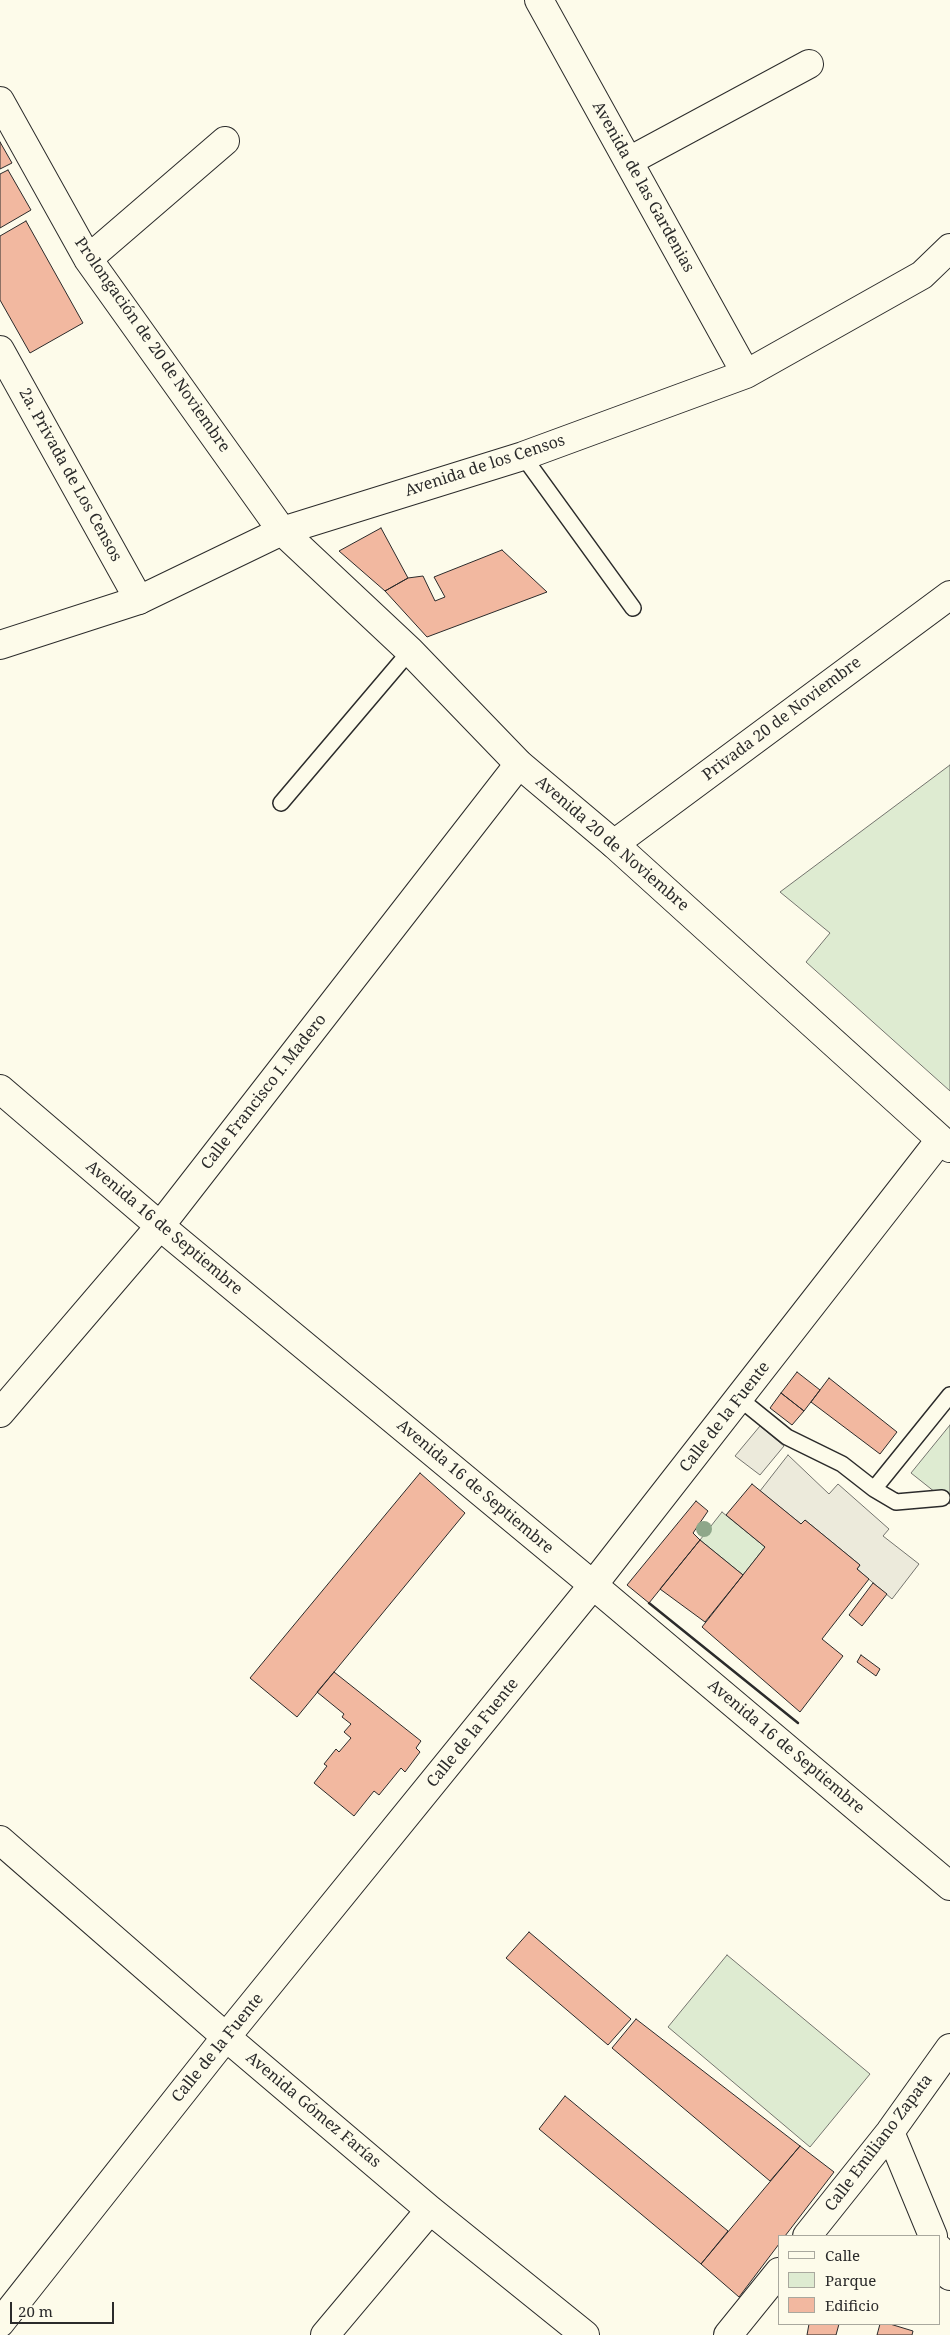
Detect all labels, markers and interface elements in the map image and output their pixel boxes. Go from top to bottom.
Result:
street label: Avenida de las Gardenias [588,98,698,276]
street label: Prolongación de 20 de Noviembre [70,234,234,456]
street label: 2a. Privada de Los Censos [14,385,126,565]
street label: Avenida de los Censos [403,431,567,501]
street label: Privada 20 de Noviembre [699,653,865,785]
street label: Avenida 20 de Noviembre [532,772,692,916]
street label: Calle Francisco I. Madero [197,1010,331,1174]
street label: Avenida 16 de Septiembre [82,1157,246,1299]
street label: Calle de la Fuente [676,1358,774,1476]
street label: Avenida 16 de Septiembre [393,1416,557,1558]
street label: Calle de la Fuente [423,1675,523,1791]
street label: Avenida 16 de Septiembre [704,1676,868,1818]
street label: Calle de la Fuente [168,1990,268,2106]
street label: Avenida Gómez Farías [242,2048,384,2172]
street label: Calle Emiliano Zapata [821,2071,937,2215]
legend [778,2235,940,2325]
text: Calle [825,2245,860,2265]
text: Parque [825,2270,876,2290]
scale bar [12,2292,116,2324]
text: Edificio [825,2295,879,2315]
text: 20 m [18,2301,53,2321]

